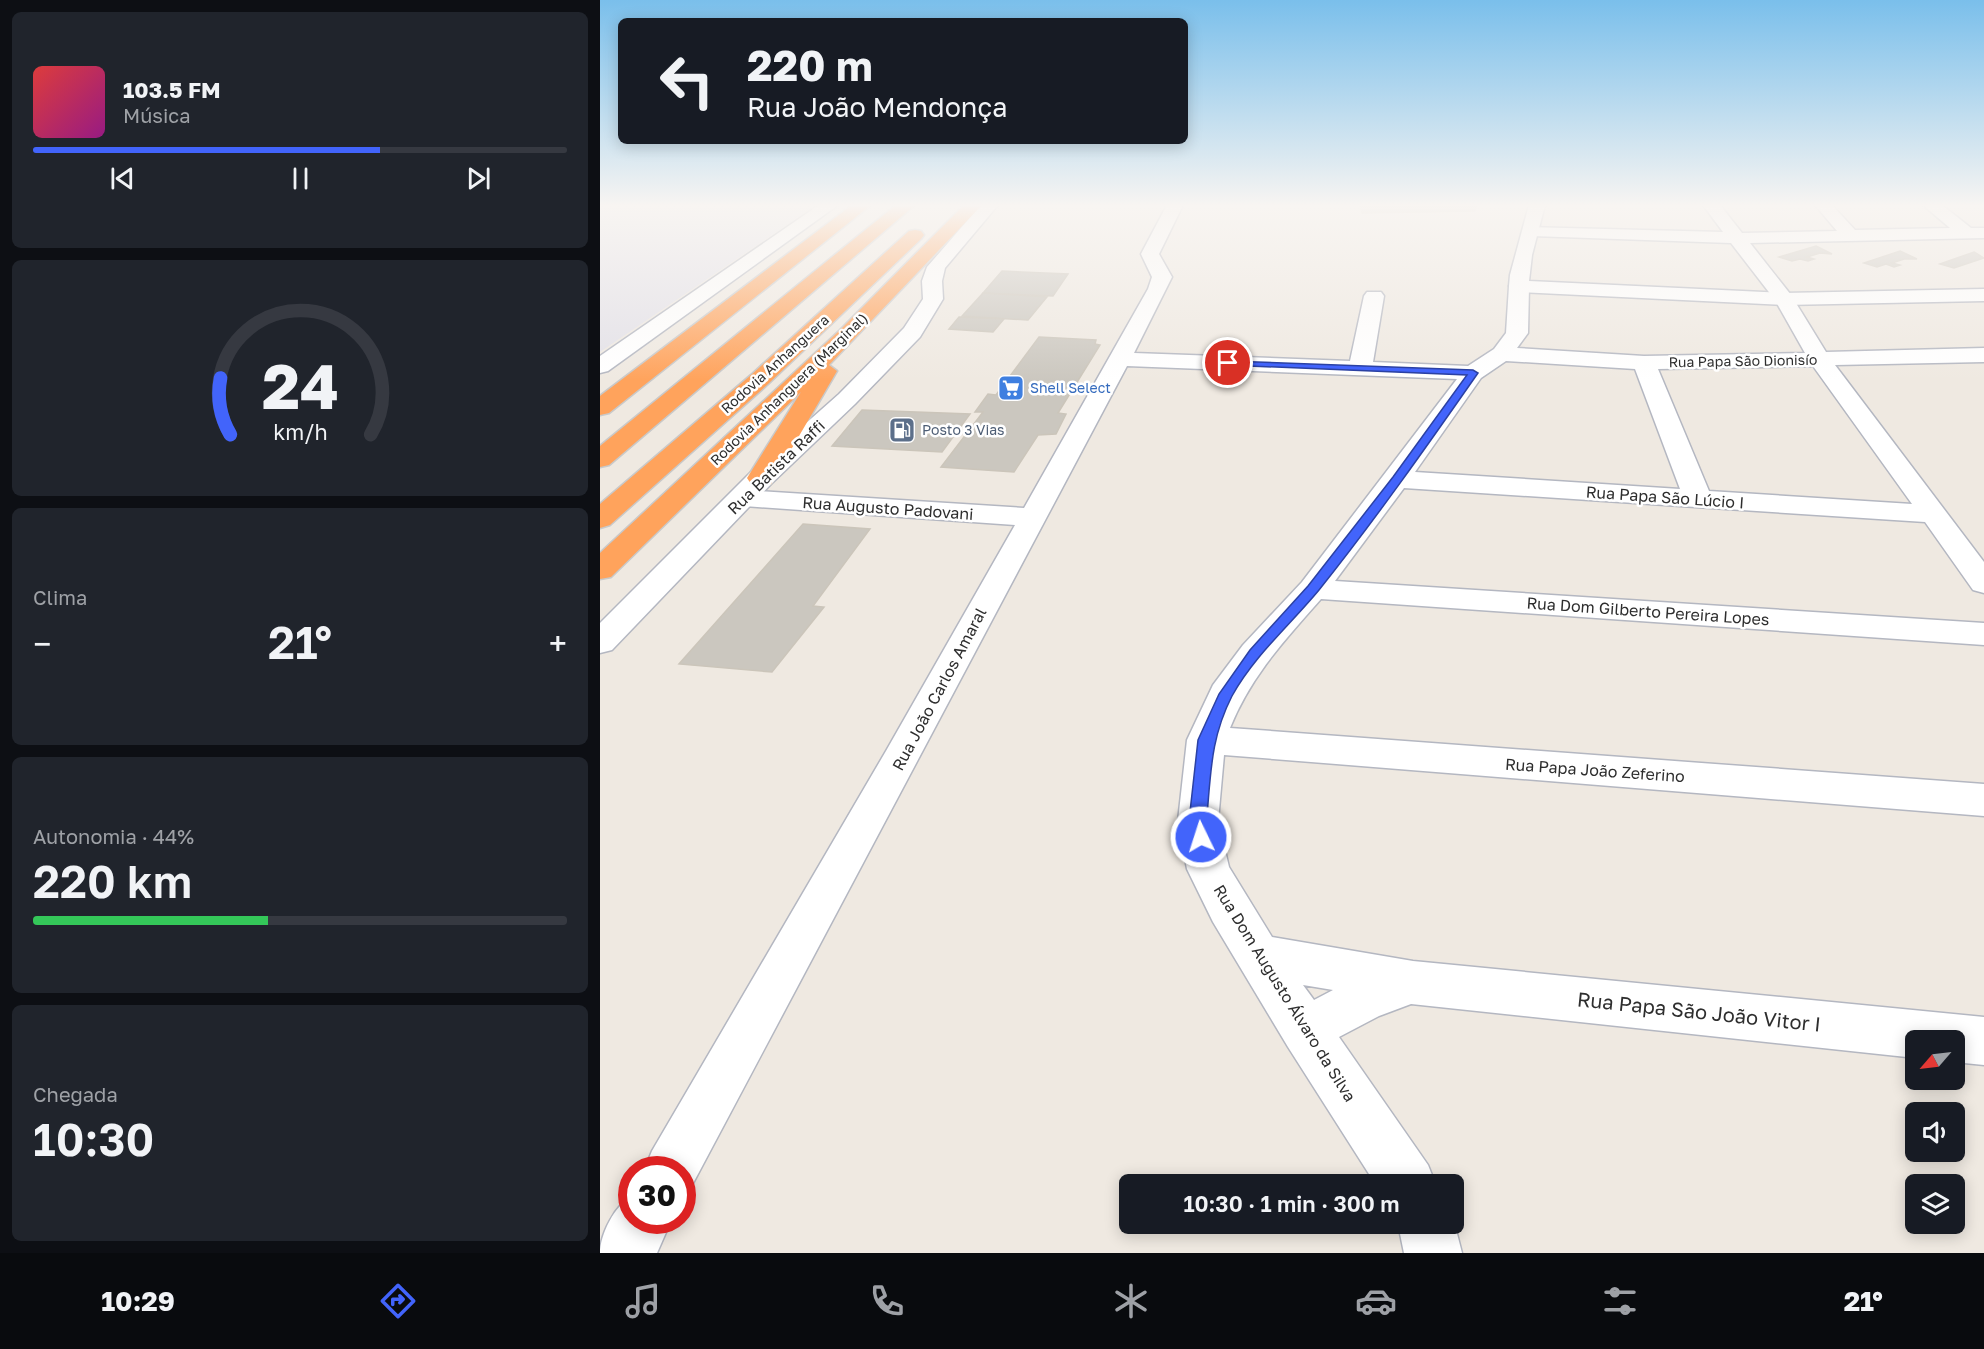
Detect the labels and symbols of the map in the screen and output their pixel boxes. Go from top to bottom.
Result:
street label: Rodovia Anhanguera (Marginal) [707,309,871,468]
street label: Rodovia Anhanguera [717,311,832,416]
pin [1202,337,1253,388]
street label: Rua Papa São Dionisío [1668,351,1818,370]
supermarket icon: Shell Select [996,373,1026,403]
place label: Shell Select [1030,379,1111,396]
fuel station icon: Posto 3 Vias [887,415,917,445]
street label: Rua Batista Raffi [723,416,829,518]
place label: Posto 3 Vias [922,421,1005,438]
street label: Rua Papa São Lúcio I [1585,481,1745,513]
street label: Rua Augusto Padovani [802,492,974,524]
street label: Rua Dom Gilberto Pereira Lopes [1526,593,1770,629]
street label: Rua João Carlos Amaral [888,604,990,774]
street label: Rua Papa João Zeferino [1505,754,1685,786]
position arrow [1169,805,1233,869]
street label: Rua Dom Augusto Álvaro da Silva [1210,881,1360,1105]
street label: Rua Papa São João Vitor I [1576,986,1822,1036]
north arrow [1905,1030,1965,1090]
speed limit sign: 30 [618,1156,696,1234]

